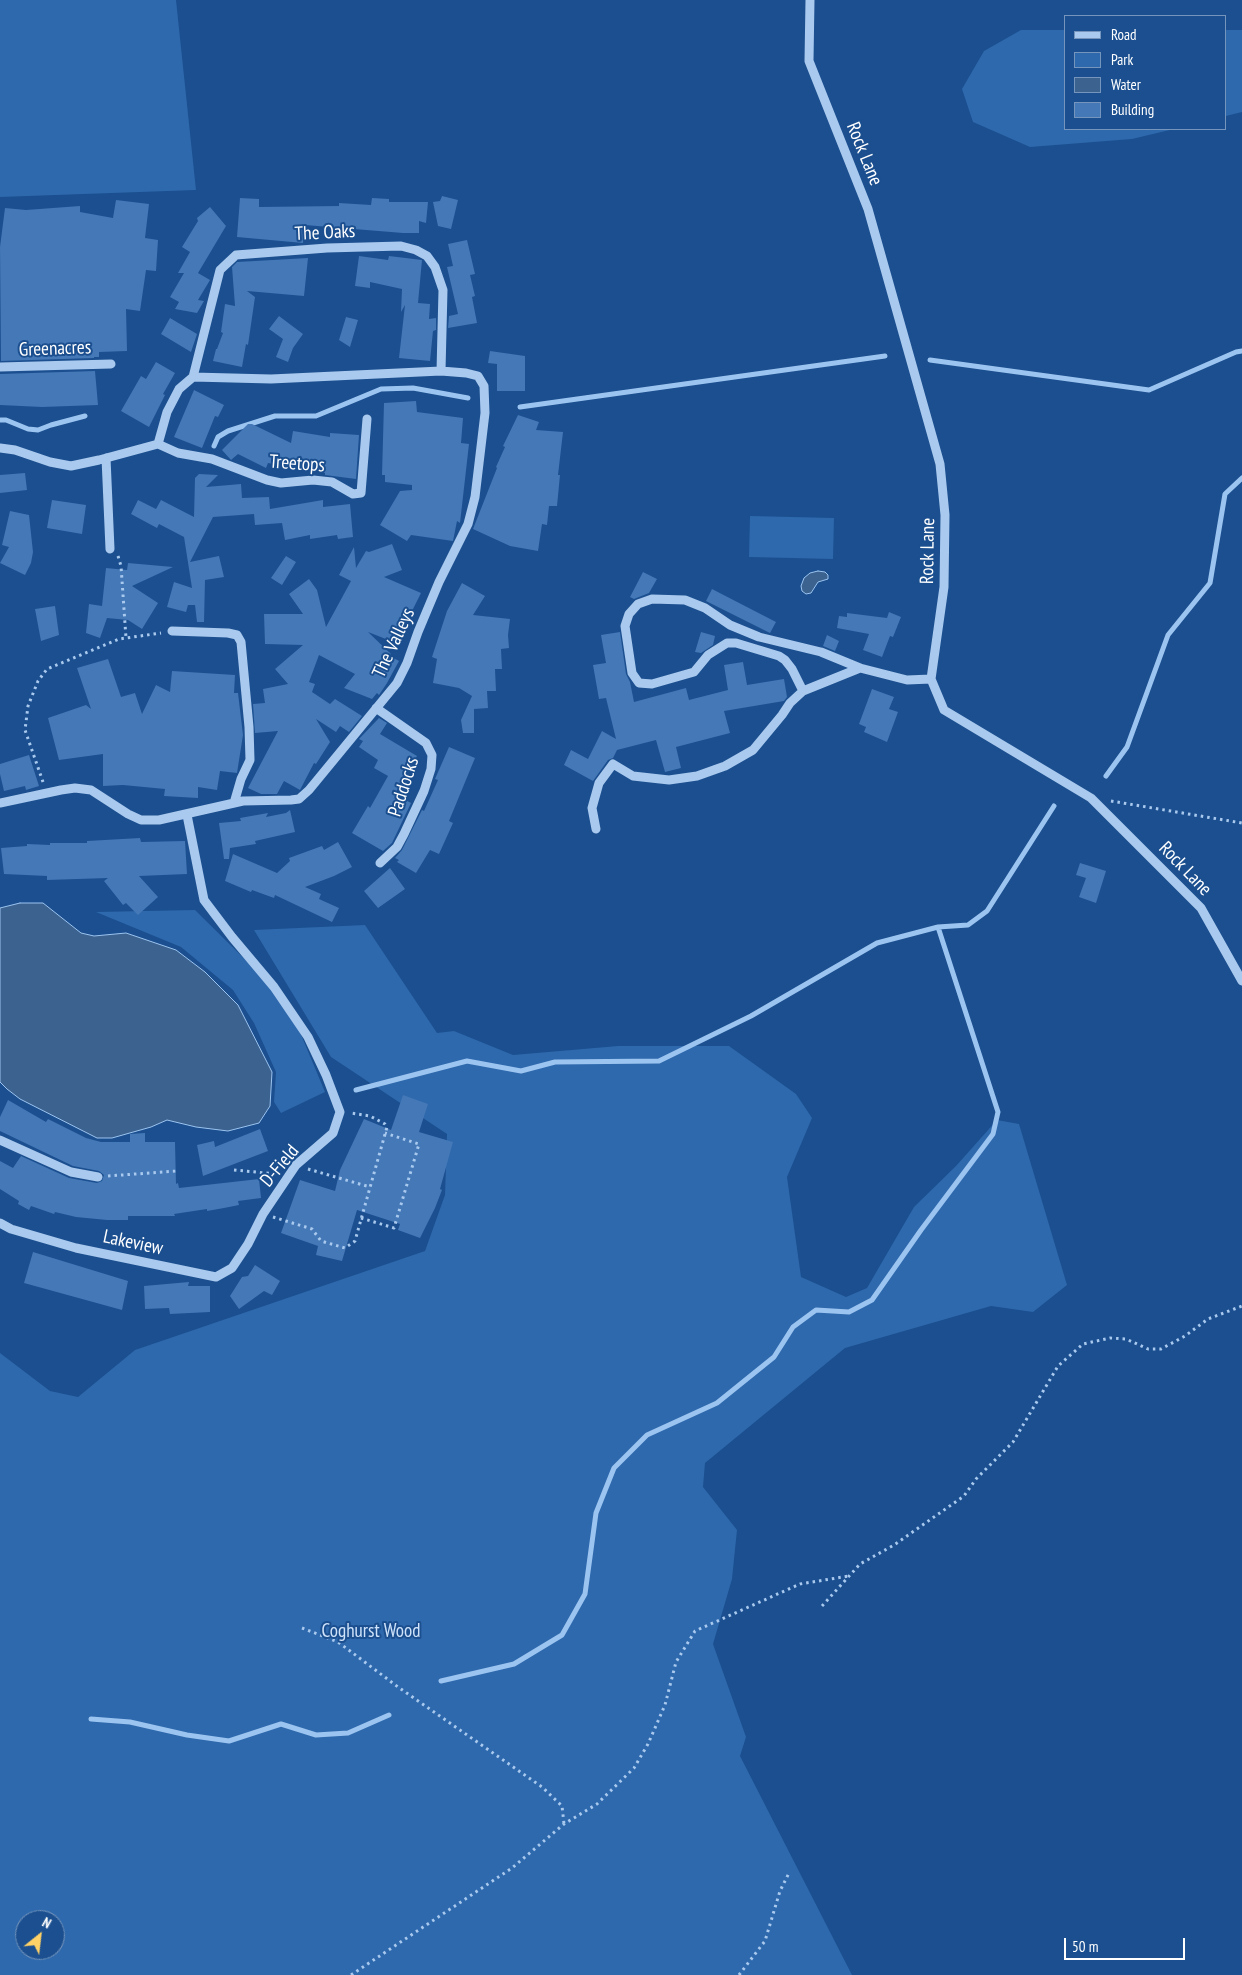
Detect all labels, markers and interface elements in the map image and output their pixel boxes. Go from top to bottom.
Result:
legend [1064,15,1227,130]
text: Road [1111,25,1137,44]
text: Park [1111,50,1133,69]
text: Water [1111,75,1141,94]
text: Building [1111,100,1154,119]
street label: Rock Lane [841,119,887,189]
street label: The Oaks [294,220,356,246]
street label: Greenacres [18,336,92,362]
street label: Treetops [268,451,326,477]
street label: Rock Lane [916,518,940,584]
street label: The Valleys [368,605,420,681]
street label: Paddocks [384,755,424,819]
street label: Rock Lane [1154,837,1216,901]
street label: D-Field [256,1140,304,1192]
street label: Lakeview [101,1226,165,1260]
park label: Coghurst Wood [322,1621,420,1643]
north arrow [15,1910,65,1960]
text: N [39,1913,54,1932]
scale bar [1067,1928,1188,1960]
text: 50 m [1072,1937,1098,1956]

